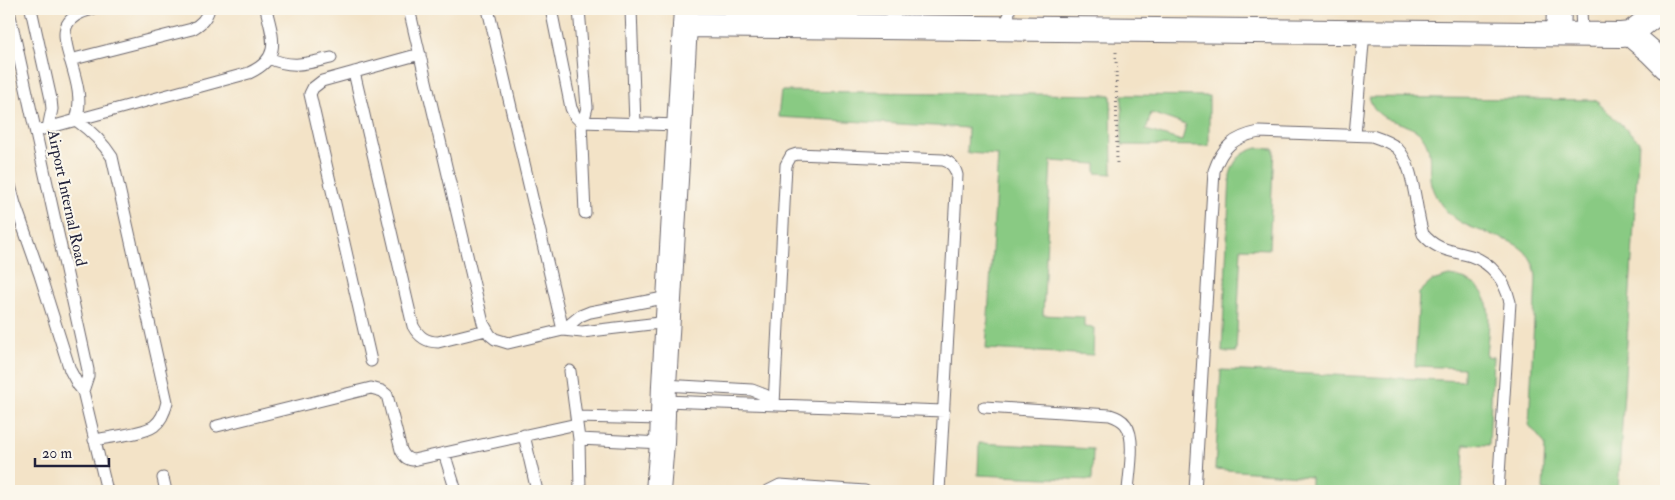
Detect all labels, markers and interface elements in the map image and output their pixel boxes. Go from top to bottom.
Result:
street label: Airport Internal Road [42,127,91,268]
scale bar [35,435,109,467]
text: 20 m [42,444,72,463]

